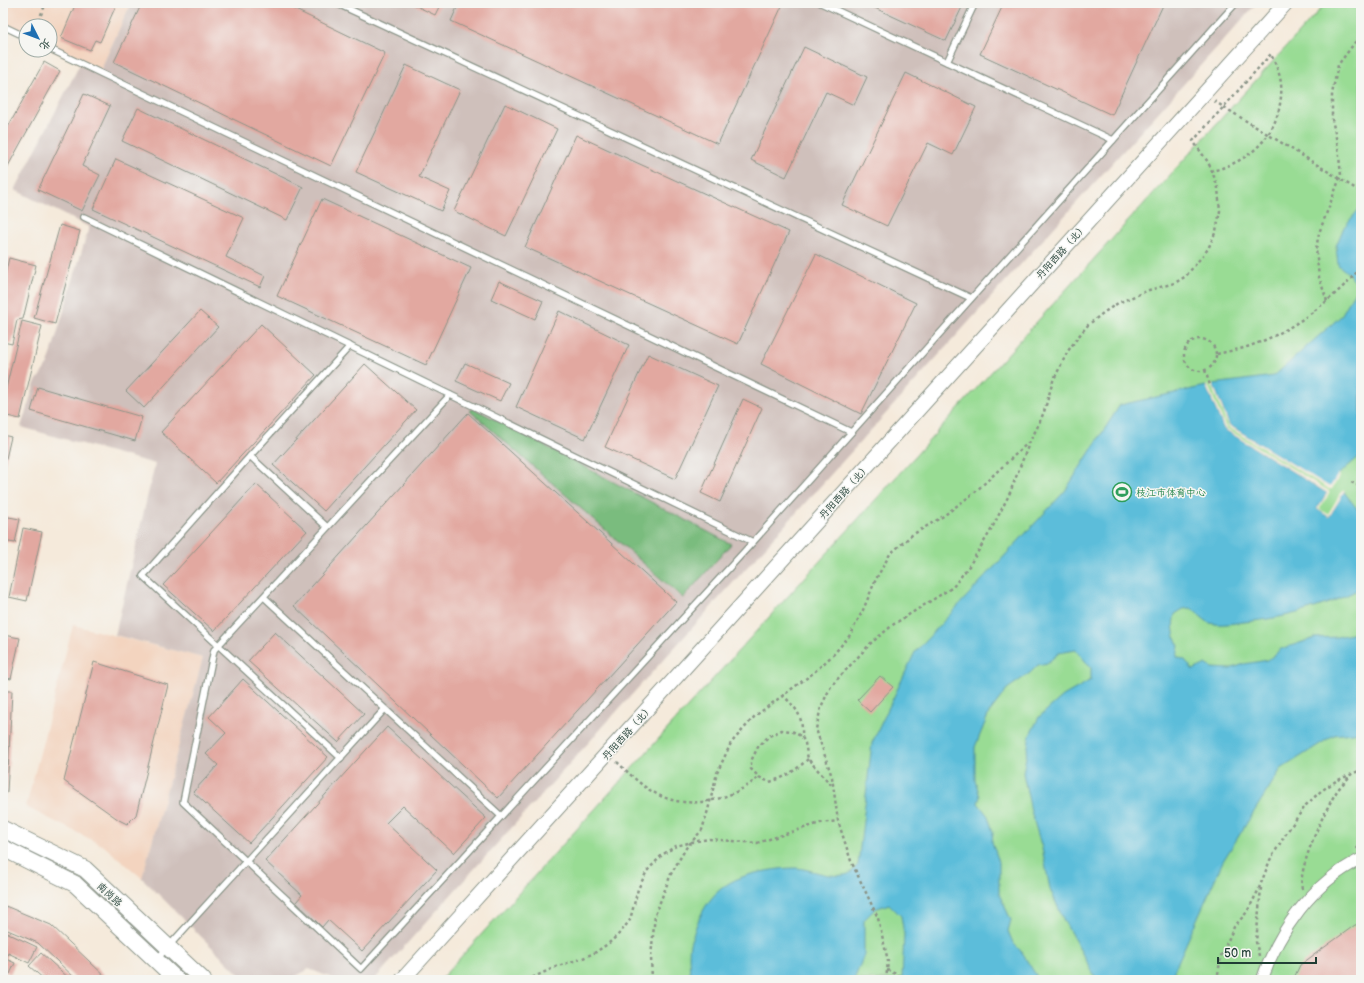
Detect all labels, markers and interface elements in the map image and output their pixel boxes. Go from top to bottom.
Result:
north arrow [18,18,58,58]
text: 北 [37,36,54,53]
street label: 丹阳西路（北） [1034,222,1090,282]
street label: 丹阳西路（北） [817,462,873,522]
sports icon: 枝江市体育中心 [1111,481,1133,503]
place label: 枝江市体育中心 [1136,487,1206,499]
street label: 丹阳西路（北） [600,703,656,763]
street label: 南岗路 [94,880,124,909]
scale bar [1218,939,1316,965]
text: 50 m [1224,946,1251,961]

